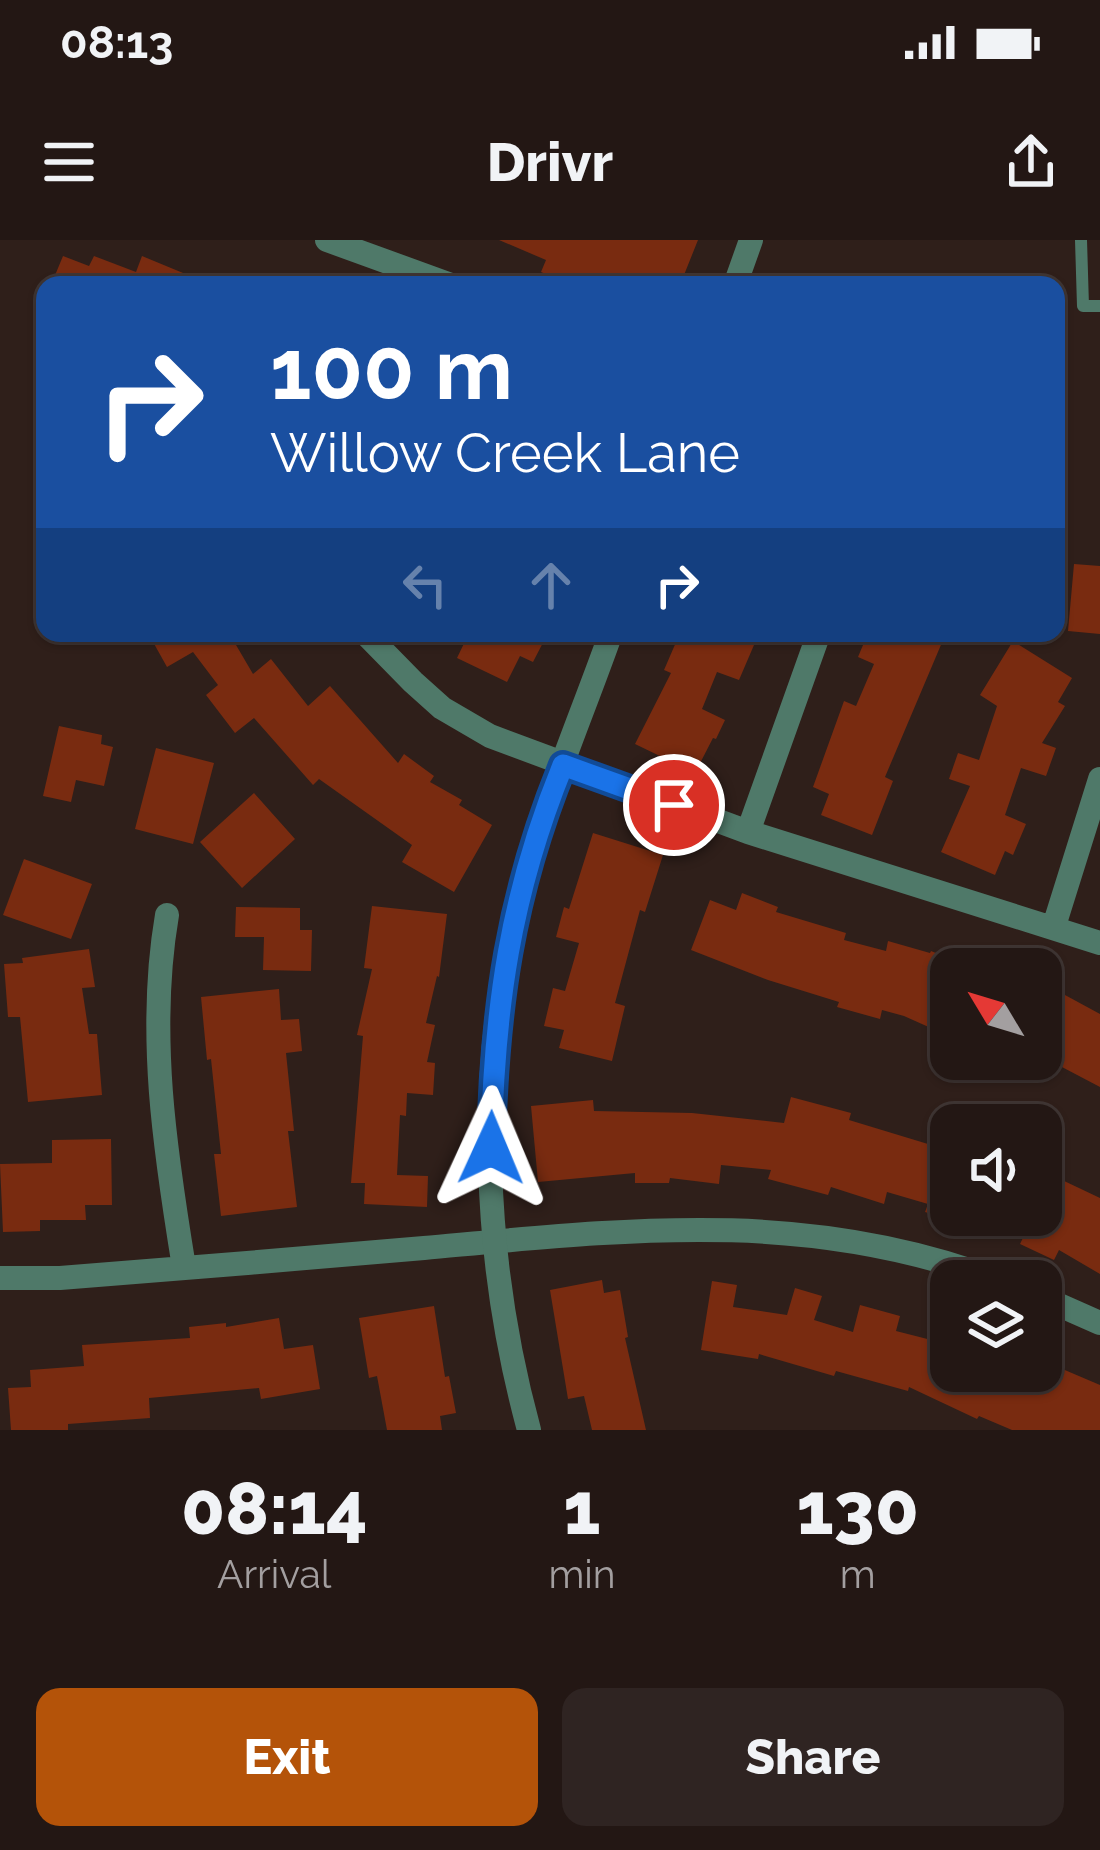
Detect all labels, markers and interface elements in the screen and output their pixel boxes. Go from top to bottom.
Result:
text: 08:13 [60,16,173,69]
icon: menu [36,129,102,195]
icon: share [998,129,1064,195]
text: Drivr [487,130,613,194]
text: 100 m [270,320,513,419]
icon: right [72,324,228,480]
text: Willow Creek Lane [270,421,740,485]
icon: left [392,552,458,618]
icon: ahead [518,552,584,618]
icon: right [644,552,710,618]
pin [623,754,725,856]
icon: arrive [641,772,707,838]
north arrow [930,948,1062,1080]
map controls [930,948,1062,1392]
position arrow [428,1085,554,1211]
button: sound [930,1104,1062,1236]
button: layers [930,1260,1062,1392]
text: 08:14 [181,1466,368,1551]
text: 1 [563,1466,601,1551]
text: 130 [797,1466,919,1551]
text: Arrival [217,1551,331,1597]
text: min [548,1551,616,1597]
text: m [840,1551,876,1597]
button: Exit [36,1688,538,1826]
button: Share [562,1688,1064,1826]

